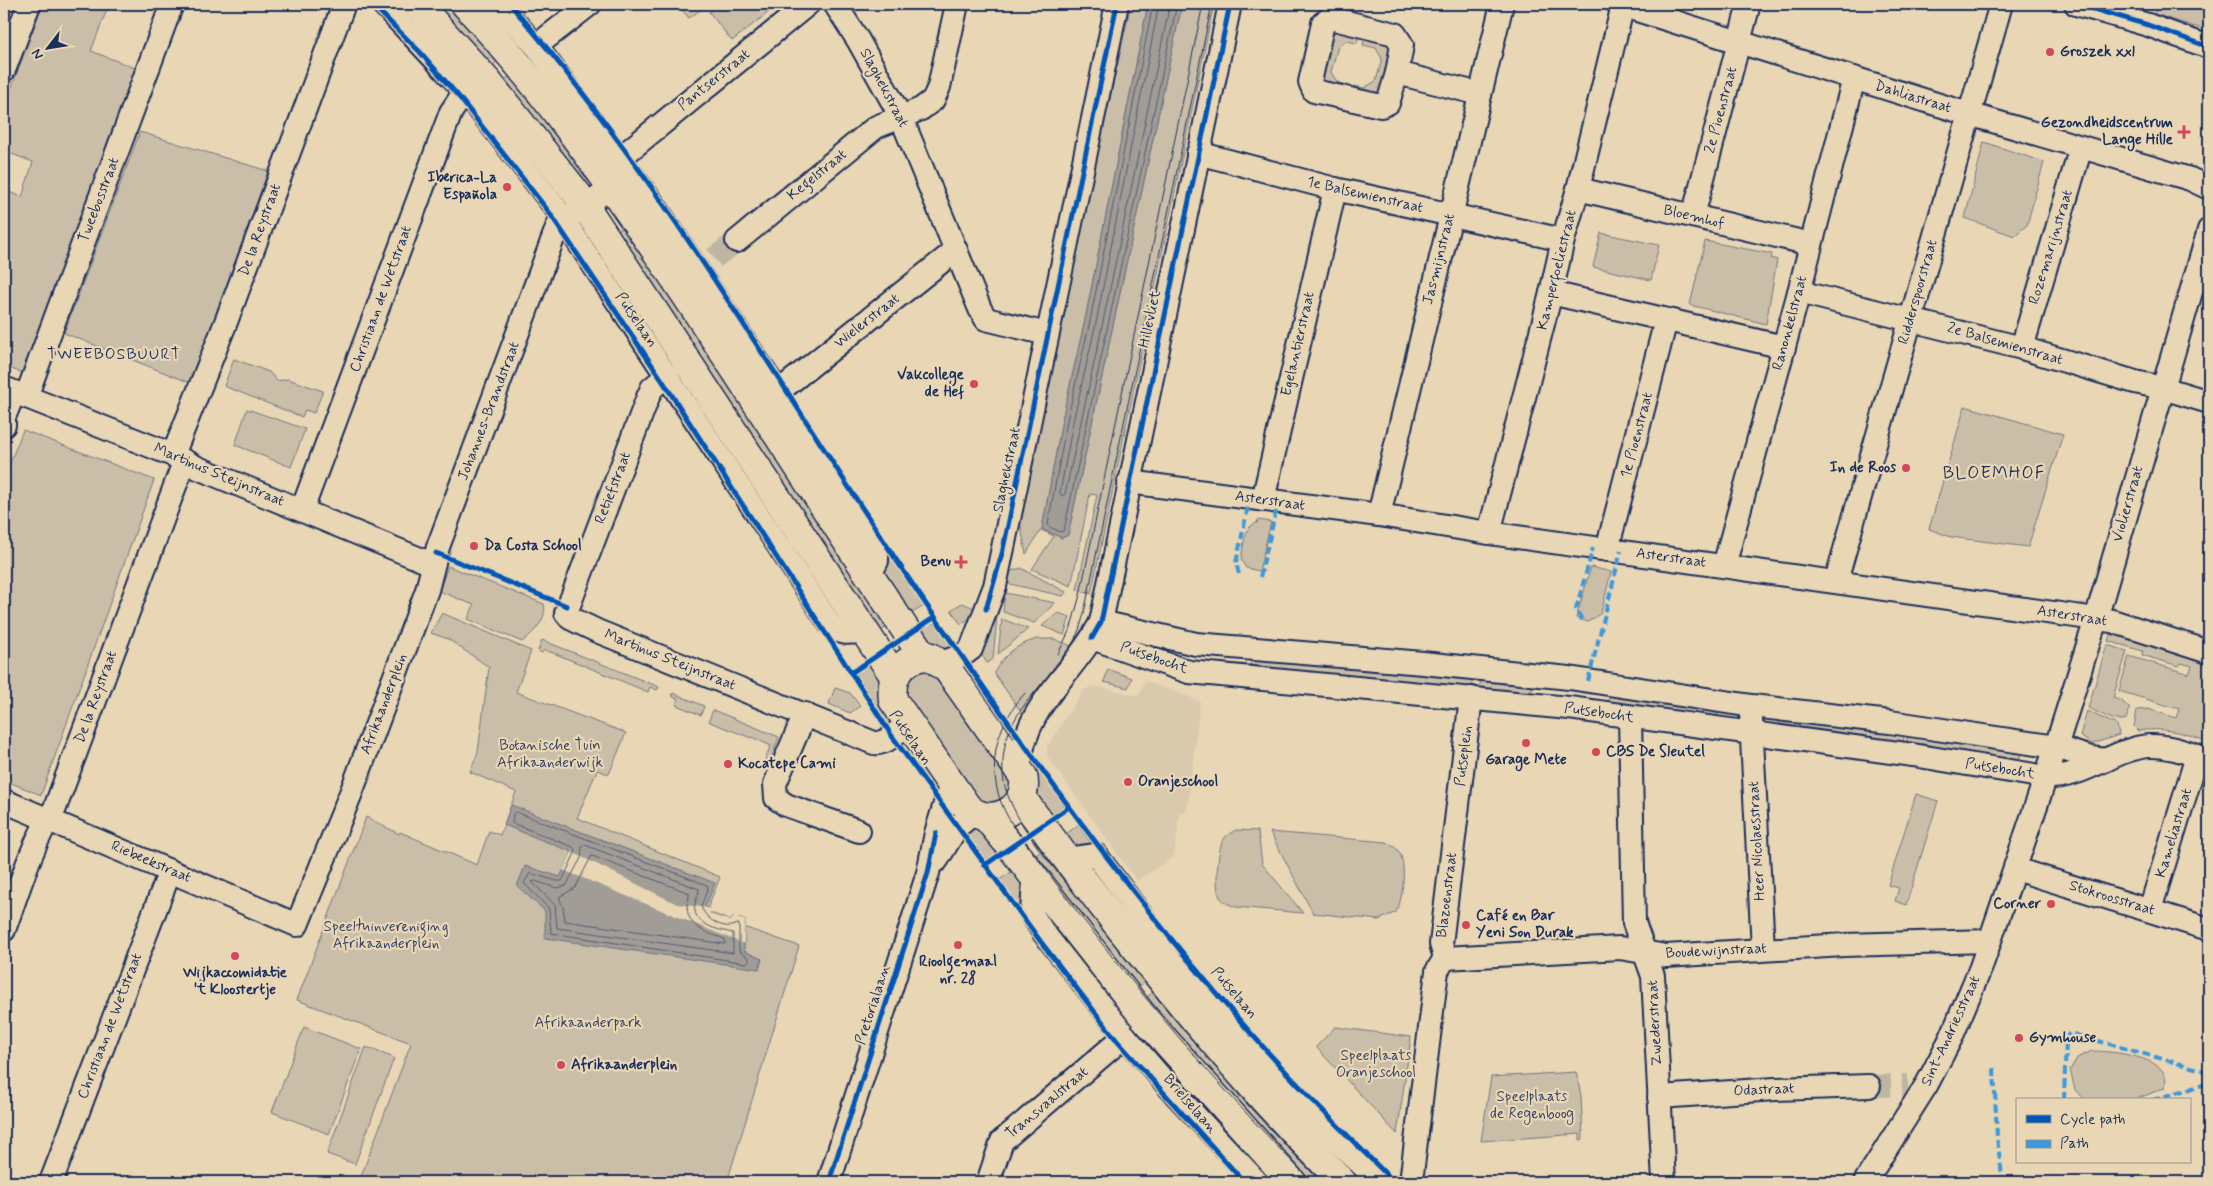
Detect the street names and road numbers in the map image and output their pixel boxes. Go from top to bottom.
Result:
street label: Pantserstraat [674,44,755,115]
street label: Slaghekstraat [854,45,913,132]
street label: 2e Pioenstraat [1700,64,1742,155]
street label: Dahliastraat [1872,76,1954,118]
street label: Kegelstraat [783,144,852,206]
street label: Tweebosstraat [74,154,125,246]
street label: 1e Balsemienstraat [1305,172,1426,218]
street label: De la Reystraat [234,181,286,279]
street label: Rozemarijnstraat [2024,187,2078,307]
street label: Bloemhof [1661,200,1727,234]
street label: Kamperfoeliestraat [1532,208,1584,333]
street label: Jasmijnstraat [1418,211,1460,307]
street label: Christiaan de Wetstraat [345,223,417,375]
street label: Ridderspoorstraat [1893,237,1943,347]
street label: Ranonkelstraat [1768,273,1812,373]
street label: Hillevliet [1134,288,1166,350]
street label: Putselaan [610,289,662,351]
street label: Wielerstraat [830,289,904,353]
street label: Egelantierstraat [1276,290,1320,398]
street label: 2e Balsemienstraat [1945,318,2066,370]
street label: Johannes-Brandstraat [453,338,525,483]
street label: 1e Pioenstraat [1616,390,1658,480]
street label: Slaghekstraat [988,425,1027,515]
street label: Martinus Steijnstraat [151,438,288,512]
street label: Retiefstraat [590,449,636,527]
street label: Violierstraat [2108,463,2149,544]
street label: Asterstraat [1234,486,1307,516]
street label: Asterstraat [1635,543,1708,573]
street label: Asterstraat [2036,601,2109,631]
street label: Martinus Steijnstraat [601,625,739,696]
street label: Putsebocht [1117,637,1191,679]
street label: De la Reystraat [70,648,122,746]
street label: Afrikaanderplein [356,651,412,757]
street label: Putsebocht [1563,698,1635,728]
street label: Putselaan [884,707,936,769]
street label: Putseplein [1450,724,1478,788]
street label: Putsebocht [1964,754,2036,784]
street label: Heer Nicolaesstraat [1744,780,1770,901]
street label: Kameliastraat [2151,785,2197,880]
street label: Riebeekstraat [108,836,194,888]
street label: Blazoenstraat [1432,851,1462,939]
street label: Stokroosstraat [2067,876,2158,921]
street label: Boudewijnstraat [1665,938,1767,964]
street label: Christiaan de Wetstraat [73,950,147,1102]
street label: Pretorialaan [851,962,895,1047]
street label: Putselaan [1206,963,1262,1023]
street label: Sint-Andriesstraat [1917,972,1986,1089]
street label: Zwederstraat [1643,979,1667,1067]
street label: Transvaalstraat [1001,1062,1093,1144]
street label: Brielselaan [1159,1070,1222,1138]
street label: Odastraat [1733,1078,1795,1102]

